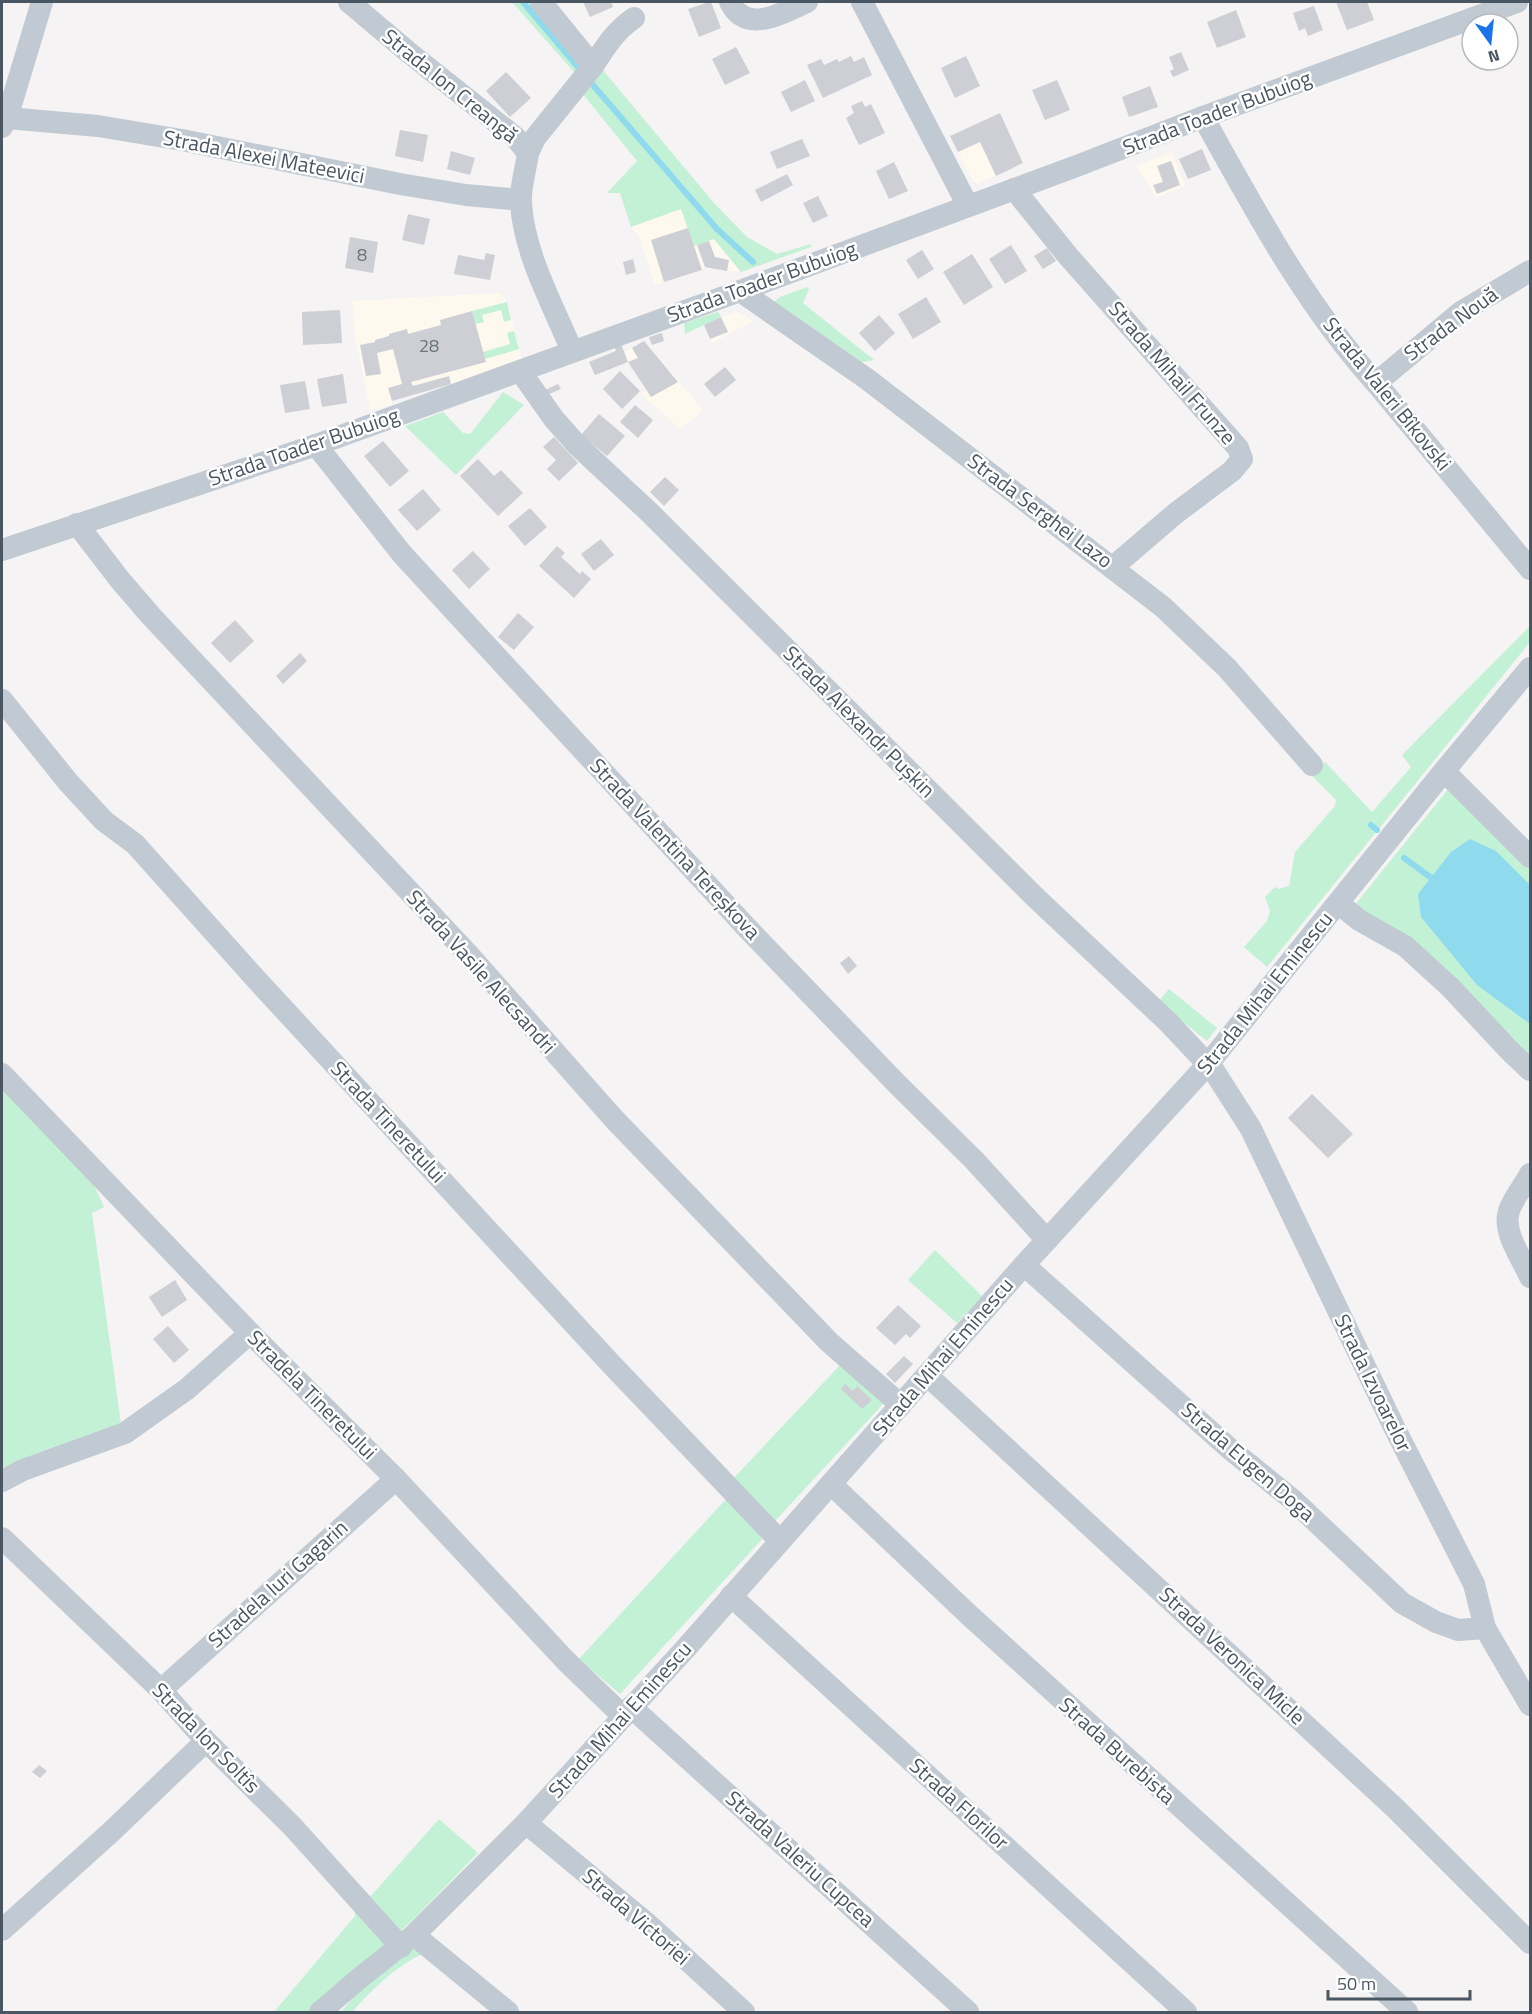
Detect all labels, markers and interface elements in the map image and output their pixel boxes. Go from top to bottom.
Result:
north arrow [1460,12,1520,72]
street label: Strada Ion Creangă [376,20,526,150]
text: N [1485,43,1502,70]
street label: Strada Toader Bubuiog [1118,61,1316,163]
street label: Strada Alexei Mateevici [161,121,368,191]
street label: Strada Toader Bubuiog [662,232,861,330]
house number: 8 [357,241,367,268]
street label: Strada Nouă [1397,278,1504,368]
street label: Strada Mihail Frunze [1101,294,1244,451]
street label: Strada Valeri Bîkovski [1316,310,1460,477]
house number: 28 [419,332,439,359]
street label: Strada Toader Bubuiog [204,398,403,494]
street label: Strada Serghei Lazo [961,445,1120,576]
street label: Strada Alexandr Pușkin [776,638,943,805]
street label: Strada Valentina Tereșkova [583,750,769,947]
street label: Strada Vasile Alecsandri [399,882,564,1060]
street label: Strada Mihai Eminescu [1188,904,1340,1081]
street label: Strada Tineretului [324,1053,454,1190]
street label: Strada Mihai Eminescu [864,1270,1020,1443]
street label: Strada Izvoarelor [1327,1308,1421,1457]
street label: Stradela Tineretului [240,1322,385,1467]
street label: Strada Eugen Doga [1175,1394,1323,1529]
street label: Stradela Iuri Gagarin [200,1512,354,1655]
street label: Strada Veronica Micle [1152,1579,1313,1732]
street label: Strada Mihai Eminescu [540,1634,699,1805]
street label: Strada Ion Soltîs [145,1675,268,1800]
street label: Strada Burebista [1052,1689,1184,1812]
street label: Strada Florilor [903,1750,1017,1857]
street label: Strada Valeriu Cupcea [719,1782,883,1935]
street label: Strada Victoriei [576,1860,698,1972]
scale bar [1328,1963,1470,2001]
text: 50 m [1337,1970,1376,1997]

